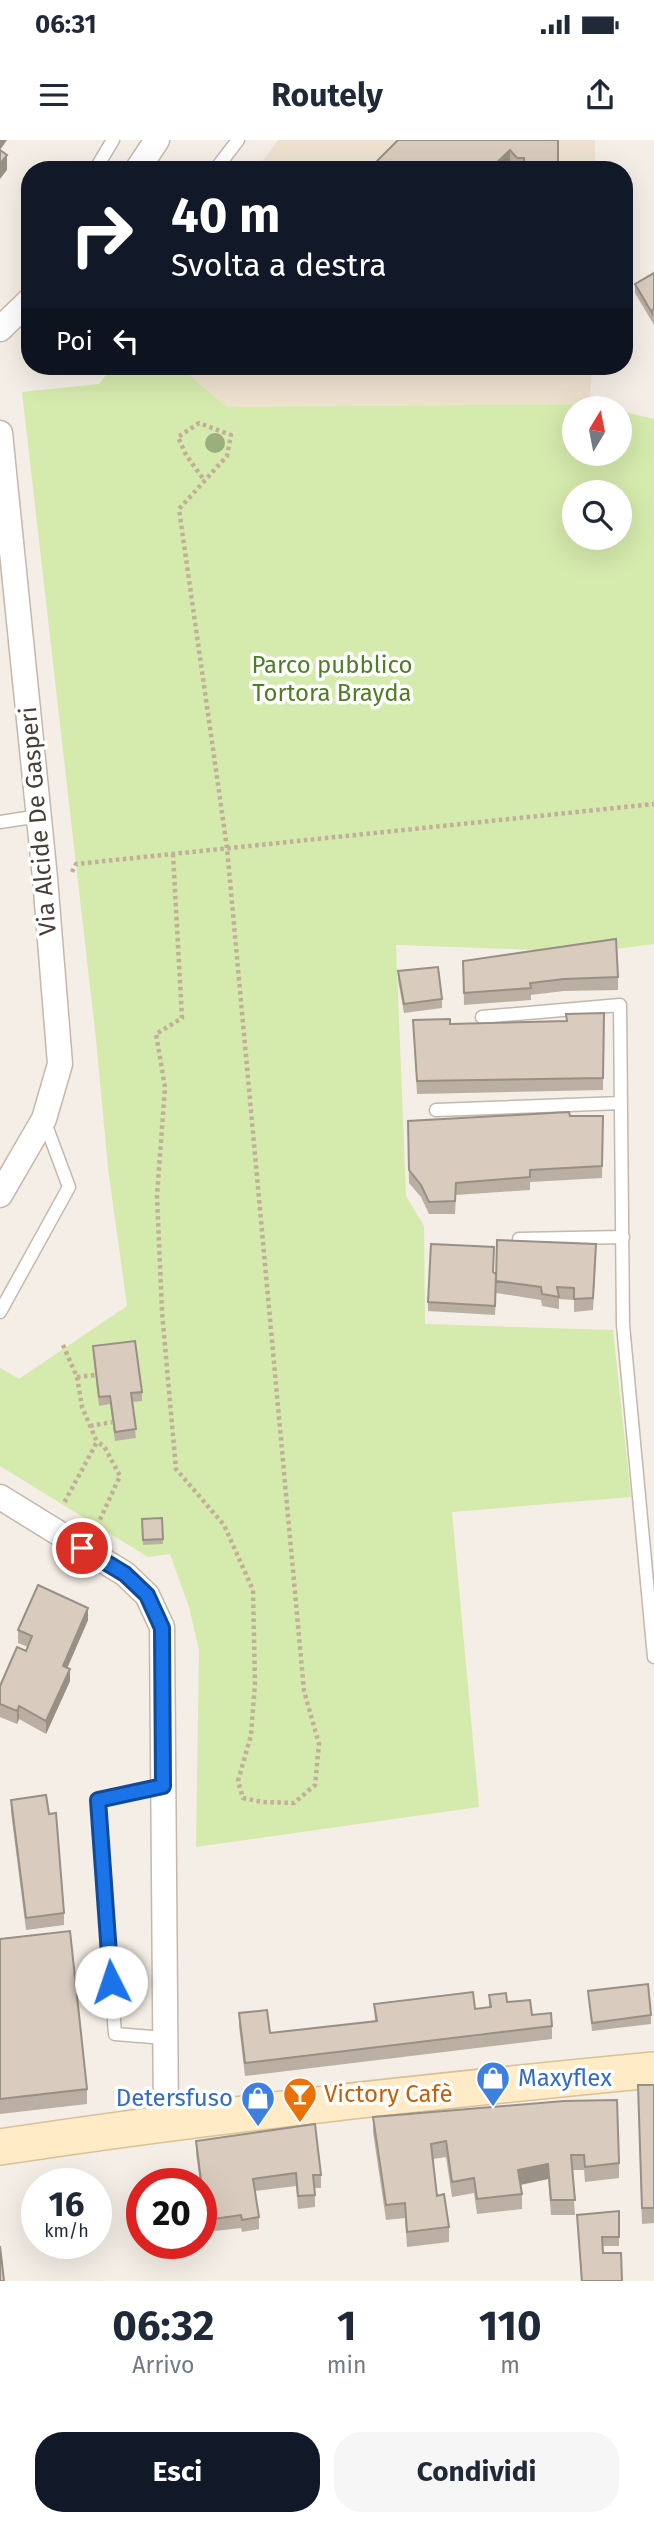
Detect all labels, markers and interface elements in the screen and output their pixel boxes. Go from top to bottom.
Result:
text: 06:31 [35,9,97,40]
icon: menu [35,76,73,114]
text: Routely [271,76,383,114]
icon: share [581,76,619,114]
text: 40 m [171,186,280,245]
icon: right [56,189,147,280]
text: Svolta a destra [171,246,387,284]
icon: left [107,322,145,360]
text: Poi [56,326,93,357]
north arrow [562,396,632,466]
map controls [562,396,632,550]
button: search [562,480,632,550]
park label: Parco pubblico Tortora Brayda [251,651,413,707]
street label: Via Alcide De Gasperi [14,705,62,937]
pin [52,1518,112,1578]
icon: arrive [63,1529,101,1567]
position arrow [74,1945,148,2019]
shop icon: Maxyflex [474,2059,512,2108]
place label: Maxyflex [518,2064,612,2092]
bar icon: Victory Cafè [281,2075,319,2124]
shop icon: Detersfuso [239,2079,277,2128]
place label: Victory Cafè [324,2080,452,2108]
place label: Detersfuso [116,2084,233,2112]
speed limit sign: 20 [126,2168,217,2259]
text: 16 [49,2183,84,2225]
text: km/h [44,2220,89,2242]
text: 06:32 [112,2301,214,2351]
text: 1 [337,2301,356,2351]
text: 110 [479,2301,542,2351]
text: Arrivo [132,2351,194,2379]
text: min [327,2351,367,2379]
text: m [500,2351,520,2379]
button: Esci [35,2432,320,2512]
button: Condividi [334,2432,619,2512]

